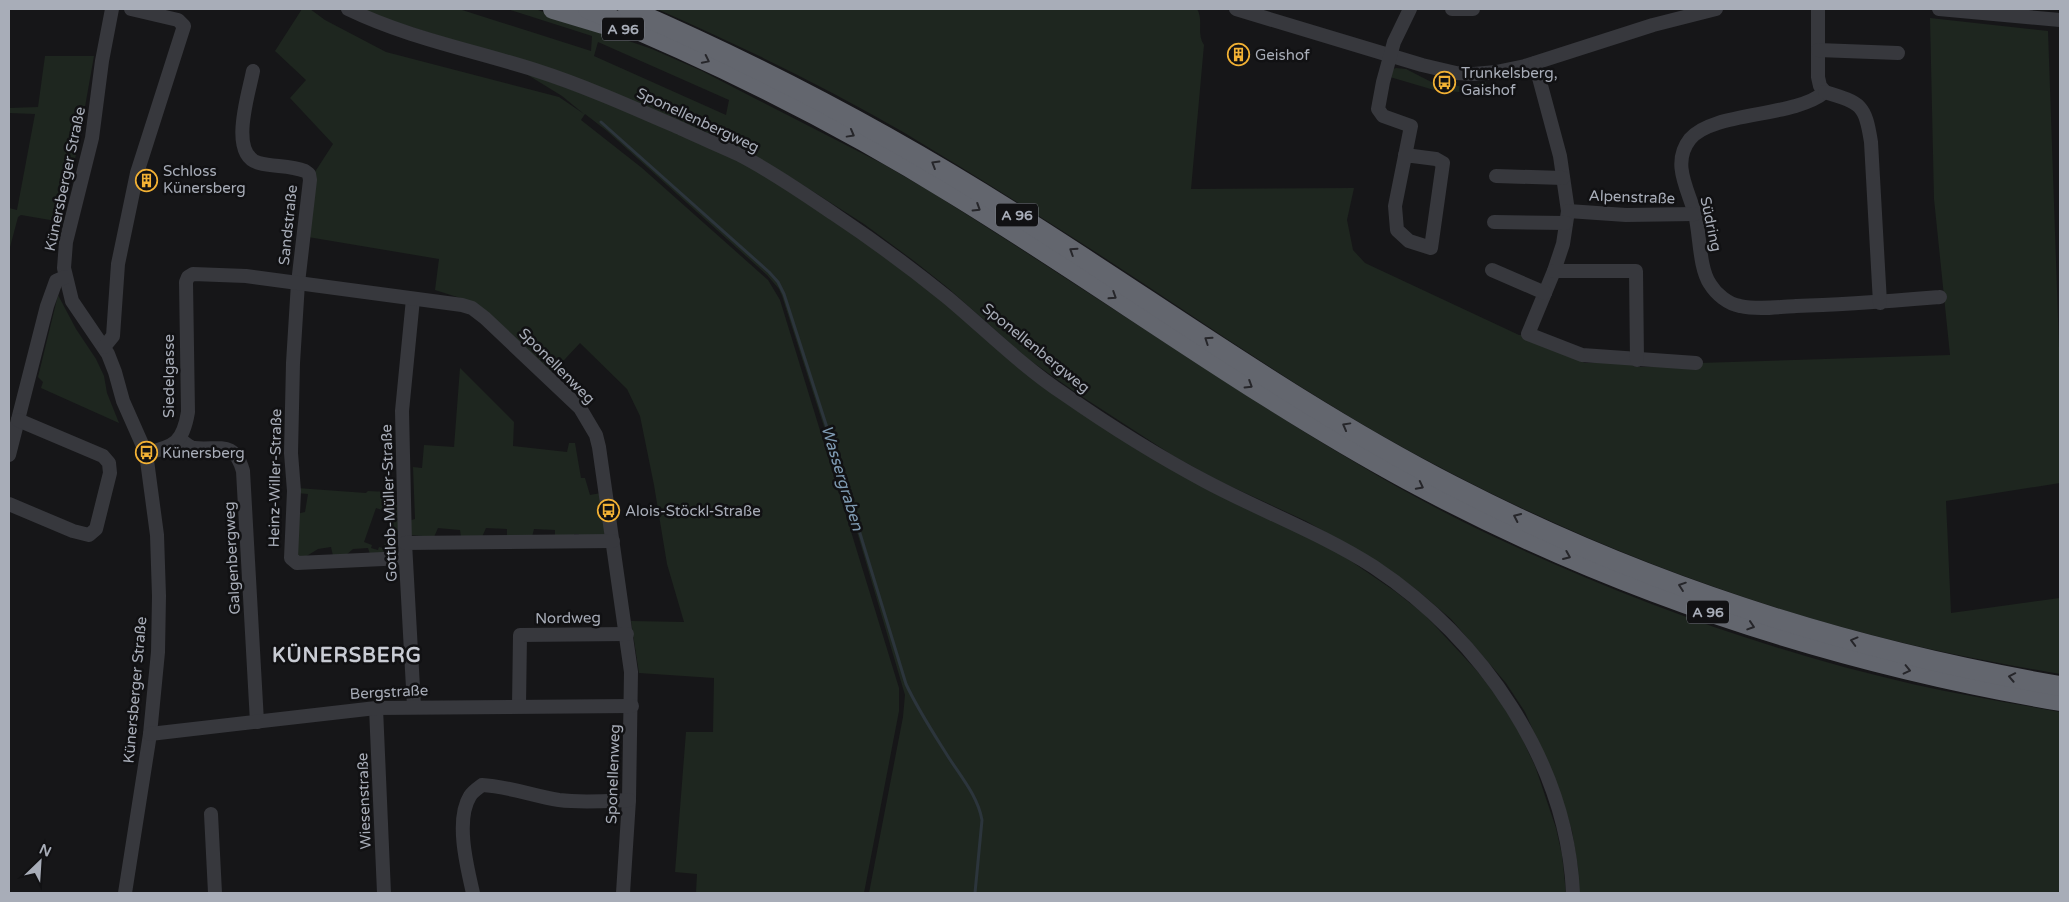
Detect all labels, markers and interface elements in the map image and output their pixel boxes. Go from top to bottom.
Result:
road number: A 96 [602,18,644,40]
building icon: Geishof [1227,43,1251,67]
place label: Geishof [1255,46,1310,64]
one-way arrow [701,54,710,64]
place label: Trunkelsberg, Gaishof [1461,64,1558,99]
bus stop icon: Trunkelsberg, Gaishof [1433,70,1457,94]
street label: Sponellenbergweg [634,84,762,156]
street label: Künersberger Straße [41,105,89,253]
one-way arrow [846,128,855,138]
one-way arrow [932,161,941,171]
place label: Schloss Künersberg [163,162,246,197]
building icon: Schloss Künersberg [135,168,159,192]
street label: Sandstraße [275,184,301,266]
street label: Alpenstraße [1588,186,1676,208]
street label: Südring [1696,195,1726,253]
one-way arrow [971,202,980,212]
road number: A 96 [996,204,1038,226]
one-way arrow [1069,247,1078,257]
one-way arrow [1108,290,1117,299]
street label: Sponellenbergweg [979,299,1093,397]
street label: Sponellenweg [515,324,599,408]
street label: Siedelgasse [160,334,178,418]
one-way arrow [1204,337,1214,346]
one-way arrow [1244,379,1253,389]
street label: Heinz-Willer-Straße [265,408,285,548]
water label: Wassergraben [817,423,868,534]
one-way arrow [1342,423,1351,433]
street label: Gottlob-Müller-Straße [377,424,401,582]
bus stop icon: Künersberg [134,441,158,465]
place label: Künersberg [162,444,245,462]
one-way arrow [1415,480,1424,490]
bus stop icon: Alois-Stöckl-Straße [597,499,621,523]
street label: Galgenbergweg [220,501,244,615]
place label: Alois-Stöckl-Straße [625,502,761,520]
one-way arrow [1513,512,1522,523]
one-way arrow [1562,550,1570,560]
one-way arrow [1679,582,1687,592]
road number: A 96 [1687,600,1729,624]
street label: Nordweg [535,608,601,628]
street label: Künersberger Straße [120,616,150,764]
one-way arrow [1746,621,1755,631]
one-way arrow [1849,636,1858,647]
district label: KÜNERSBERG [272,643,422,668]
one-way arrow [1903,665,1912,675]
one-way arrow [2008,672,2017,683]
street label: Bergstraße [349,681,429,703]
street label: Sponellenweg [602,724,624,824]
street label: Wiesenstraße [353,752,375,850]
north arrow [15,837,65,887]
text: N [37,841,54,861]

